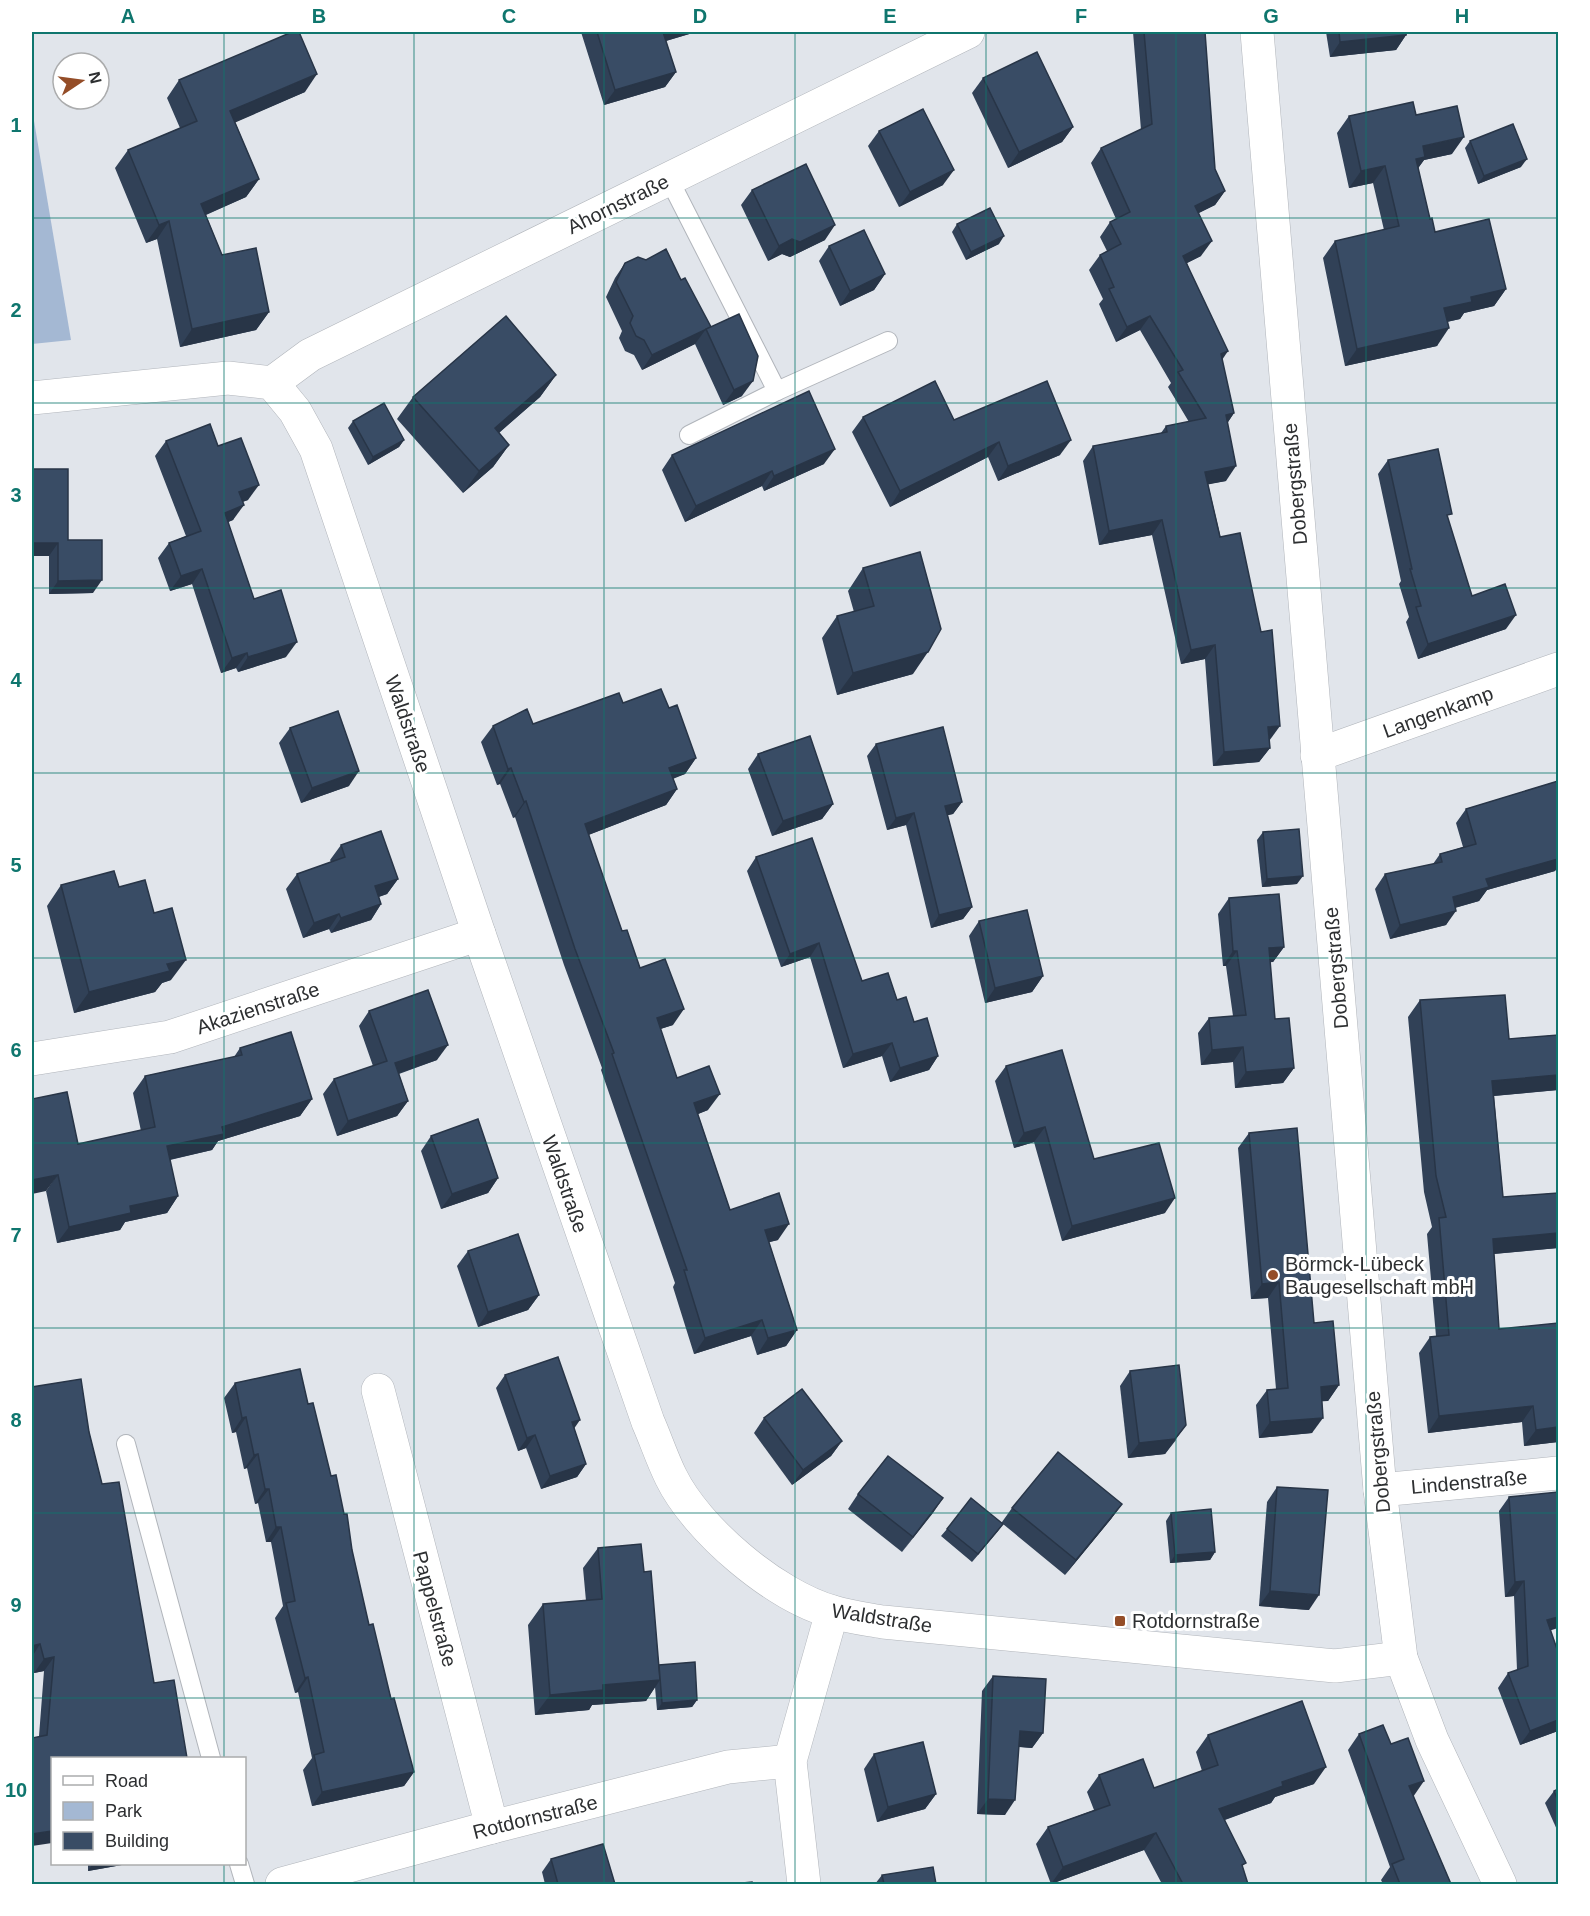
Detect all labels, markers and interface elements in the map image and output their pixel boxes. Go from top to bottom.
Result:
text: A [121,5,135,27]
text: B [312,5,326,27]
text: C [502,5,516,27]
text: D [693,5,707,27]
text: E [883,5,897,27]
text: F [1075,5,1087,27]
text: G [1263,5,1279,27]
text: H [1455,5,1469,27]
north arrow [51,51,111,111]
text: N [86,70,105,85]
text: 1 [10,114,22,136]
street label: Ahornstraße [564,170,672,238]
text: 2 [10,299,22,321]
street label: Dobergstraße [1279,422,1311,546]
text: 3 [10,484,22,506]
text: 4 [10,669,22,691]
street label: Waldstraße [381,672,435,776]
street label: Langenkamp [1380,682,1496,742]
text: 5 [10,854,22,876]
street label: Dobergstraße [1320,906,1352,1030]
street label: Akazienstraße [194,978,322,1038]
text: 6 [10,1039,22,1061]
street label: Waldstraße [538,1132,592,1236]
text: 7 [10,1224,22,1246]
place label: Börmck-Lübeck Baugesellschaft mbH [1285,1253,1474,1298]
marker: Börmck-Lübeck Baugesellschaft mbH [1266,1268,1280,1282]
street label: Dobergstraße [1362,1390,1394,1514]
text: 8 [10,1409,22,1431]
street label: Lindenstraße [1410,1466,1528,1498]
street label: Pappelstraße [409,1549,461,1669]
text: 9 [10,1594,22,1616]
street label: Waldstraße [830,1599,934,1637]
place label: Rotdornstraße [1132,1610,1260,1632]
marker: Rotdornstraße [1113,1614,1127,1628]
legend [51,1757,246,1865]
text: Road [105,1771,148,1791]
text: 10 [5,1779,27,1801]
street label: Rotdornstraße [470,1791,600,1843]
text: Park [105,1801,143,1821]
text: Building [105,1831,169,1851]

